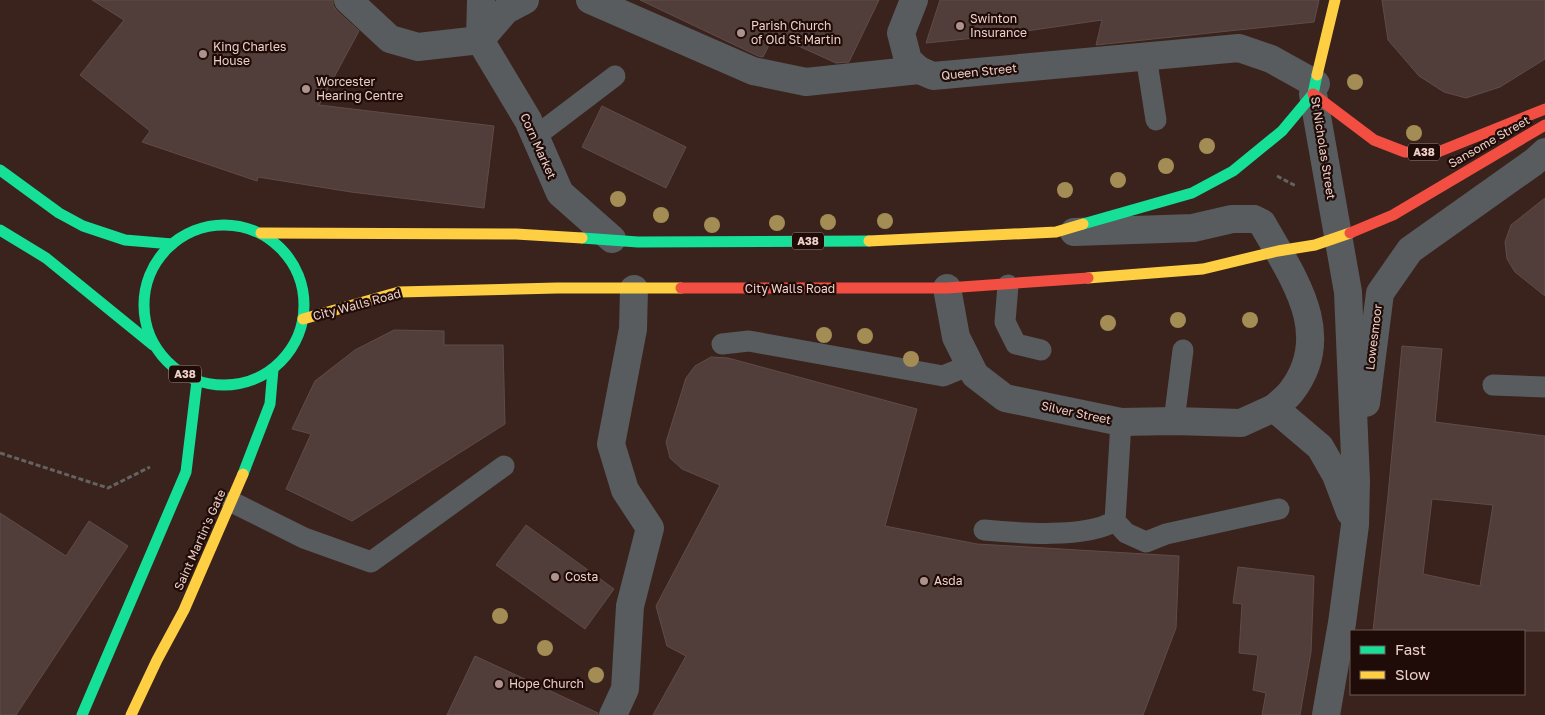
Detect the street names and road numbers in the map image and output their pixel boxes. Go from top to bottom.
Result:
street label: Queen Street [940,60,1018,83]
street label: St Nicholas Street [1308,95,1339,201]
street label: Corn Market [517,111,560,181]
street label: Sansome Street [1445,112,1532,171]
road number: A38 [1408,144,1440,160]
road number: A38 [792,232,824,250]
street label: City Walls Road [745,281,835,296]
street label: City Walls Road [311,286,402,323]
street label: Lowesmoor [1362,303,1385,371]
road number: A38 [169,366,201,382]
street label: Silver Street [1040,398,1113,427]
street label: Saint Martin's Gate [171,487,229,593]

